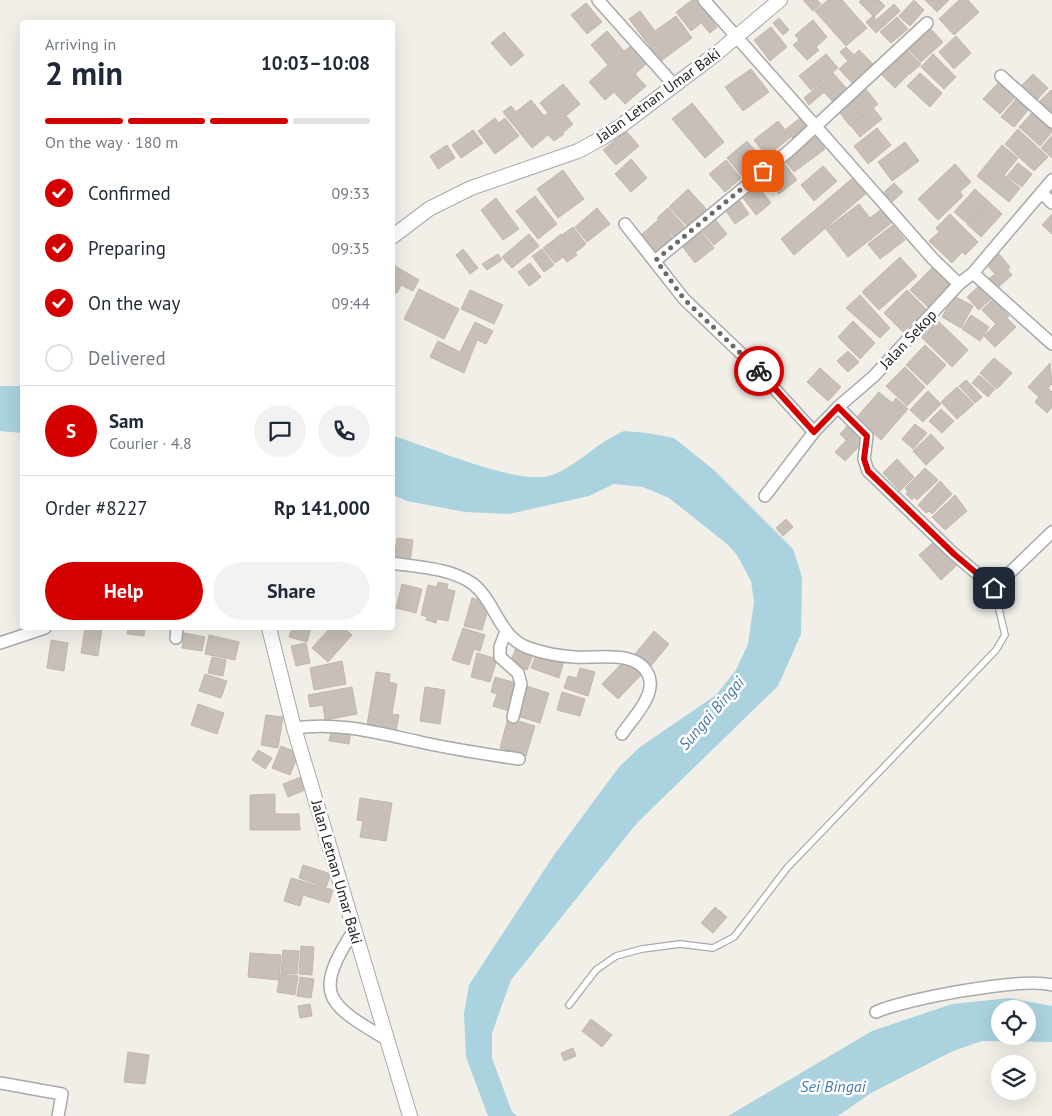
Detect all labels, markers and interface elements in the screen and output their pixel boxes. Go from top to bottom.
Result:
text: Arriving in [45,34,116,54]
street label: Jalan Letnan Umar Baki [591,43,724,147]
text: 10:03–10:08 [261,51,370,75]
text: 2 min [45,52,123,94]
text: On the way · 180 m [45,132,178,152]
pin [742,150,784,192]
icon: bag [749,157,777,185]
icon: check [45,179,73,207]
text: Confirmed [88,181,171,205]
text: 09:33 [332,183,370,203]
icon: check [45,234,73,262]
text: Preparing [88,236,166,260]
text: 09:35 [332,238,370,258]
icon: check [45,289,73,317]
text: On the way [88,291,180,315]
text: 09:44 [332,293,370,313]
street label: Jalan Sekop [875,305,940,373]
text: Delivered [88,346,166,370]
courier [734,346,784,396]
icon: bike [745,357,773,385]
button: chat [254,405,306,457]
button: phone [318,405,370,457]
text: Sam [109,409,144,433]
text: S [66,419,76,443]
text: Courier · 4.8 [109,433,192,453]
text: Order #8227 [45,496,148,520]
text: Rp 141,000 [274,496,370,520]
button: Help [45,562,203,620]
button: Share [213,562,370,620]
pin [973,567,1015,609]
icon: home [980,574,1008,602]
water label: Sungai Bingai [674,672,749,754]
street label: Jalan Letnan Umar Baki [307,797,367,946]
map controls [991,1000,1036,1100]
button: locate [991,1000,1036,1045]
button: layers [991,1055,1036,1100]
water label: Sei Bingai [800,1076,867,1096]

